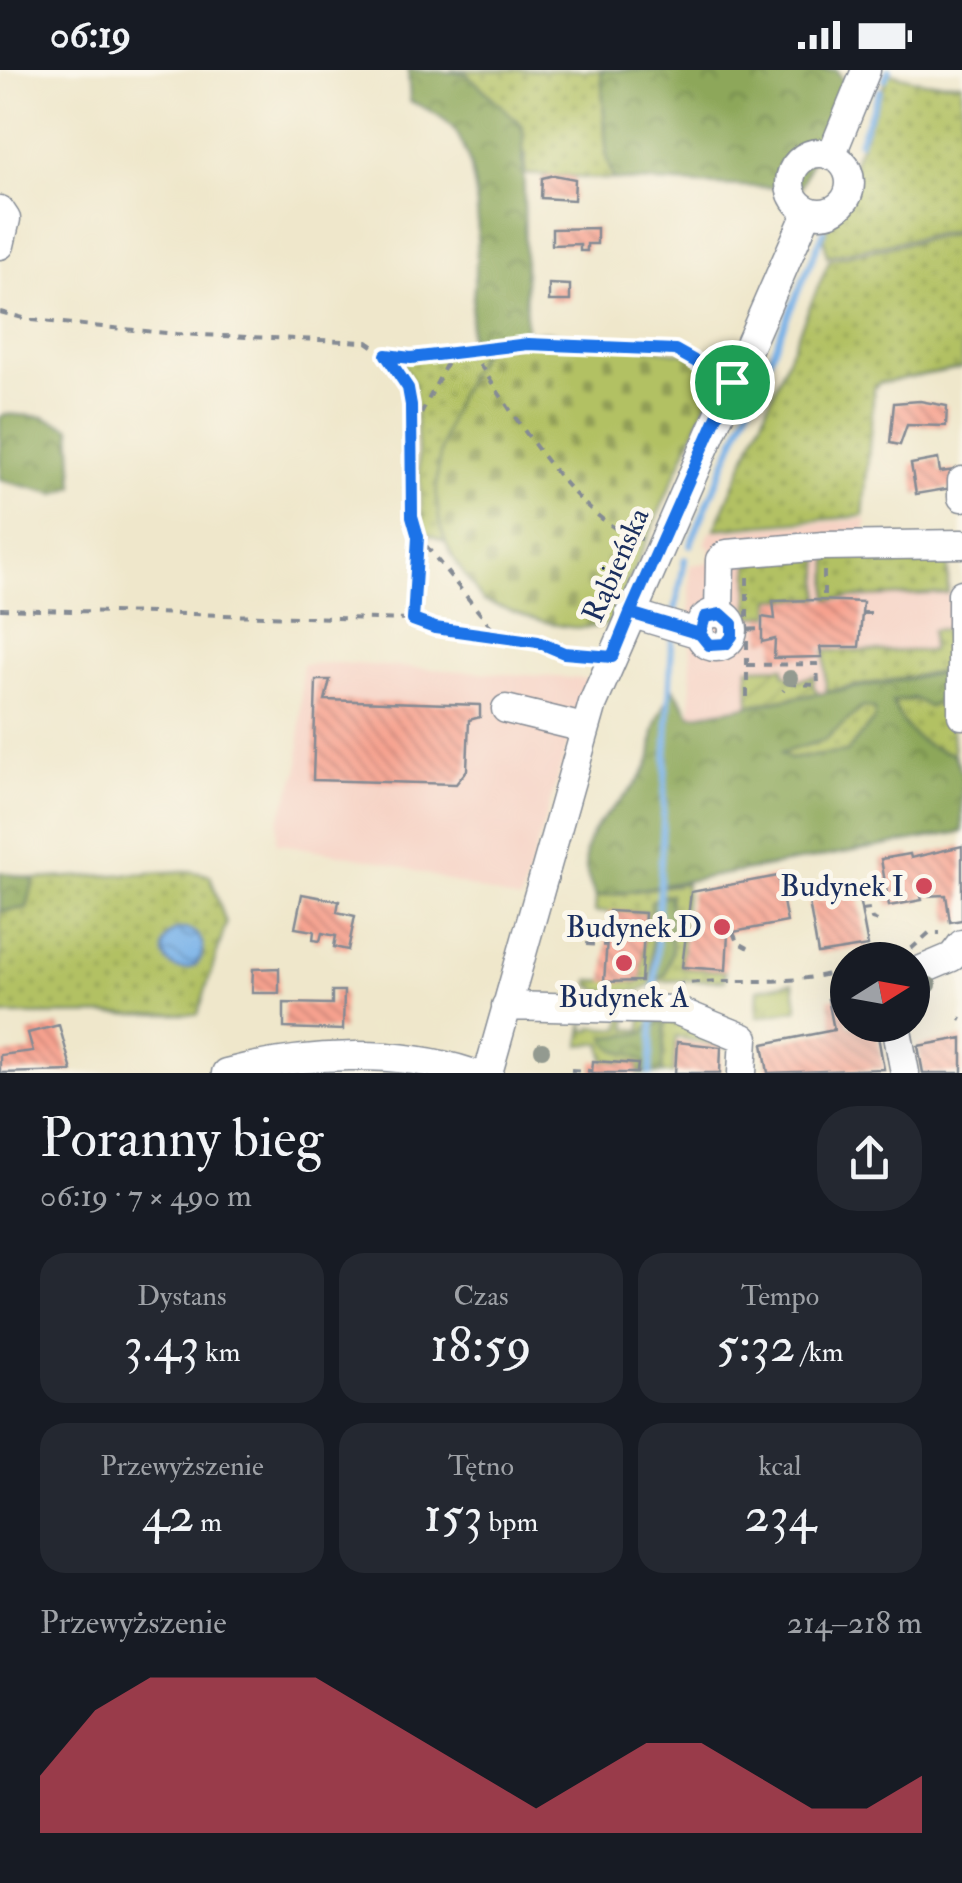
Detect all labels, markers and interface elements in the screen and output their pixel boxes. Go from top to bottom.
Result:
text: 06:19 [50,11,131,59]
pin [690,340,775,425]
icon: arrive [705,355,760,410]
street label: Rąbieńska [574,502,658,628]
place label: Budynek I [780,868,904,905]
marker: Budynek I [913,875,935,897]
place label: Budynek D [566,909,702,946]
marker: Budynek D [711,916,733,938]
north arrow [830,942,930,1042]
map controls [830,942,930,1042]
marker: Budynek A [613,952,635,974]
place label: Budynek A [559,979,689,1016]
text: Poranny bieg [40,1104,323,1173]
button: share [817,1106,922,1211]
text: 06:19 · 7 × 490 m [40,1176,252,1216]
text: Dystans [137,1279,227,1314]
text: Czas [453,1279,509,1314]
text: Tempo [741,1279,819,1314]
text: 3.43 [124,1314,199,1377]
text: 18:59 [430,1314,532,1377]
text: 5:32 [716,1314,795,1377]
text: km [199,1335,240,1370]
text: /km [795,1335,844,1370]
text: Przewyższenie [100,1449,264,1484]
text: Tętno [448,1449,514,1484]
text: kcal [759,1449,801,1484]
text: 42 [142,1484,194,1547]
text: 153 [424,1484,483,1547]
text: 234 [744,1484,816,1547]
text: m [194,1505,222,1540]
text: bpm [483,1505,538,1540]
text: Przewyższenie [40,1603,227,1643]
text: 214–218 m [787,1603,922,1643]

